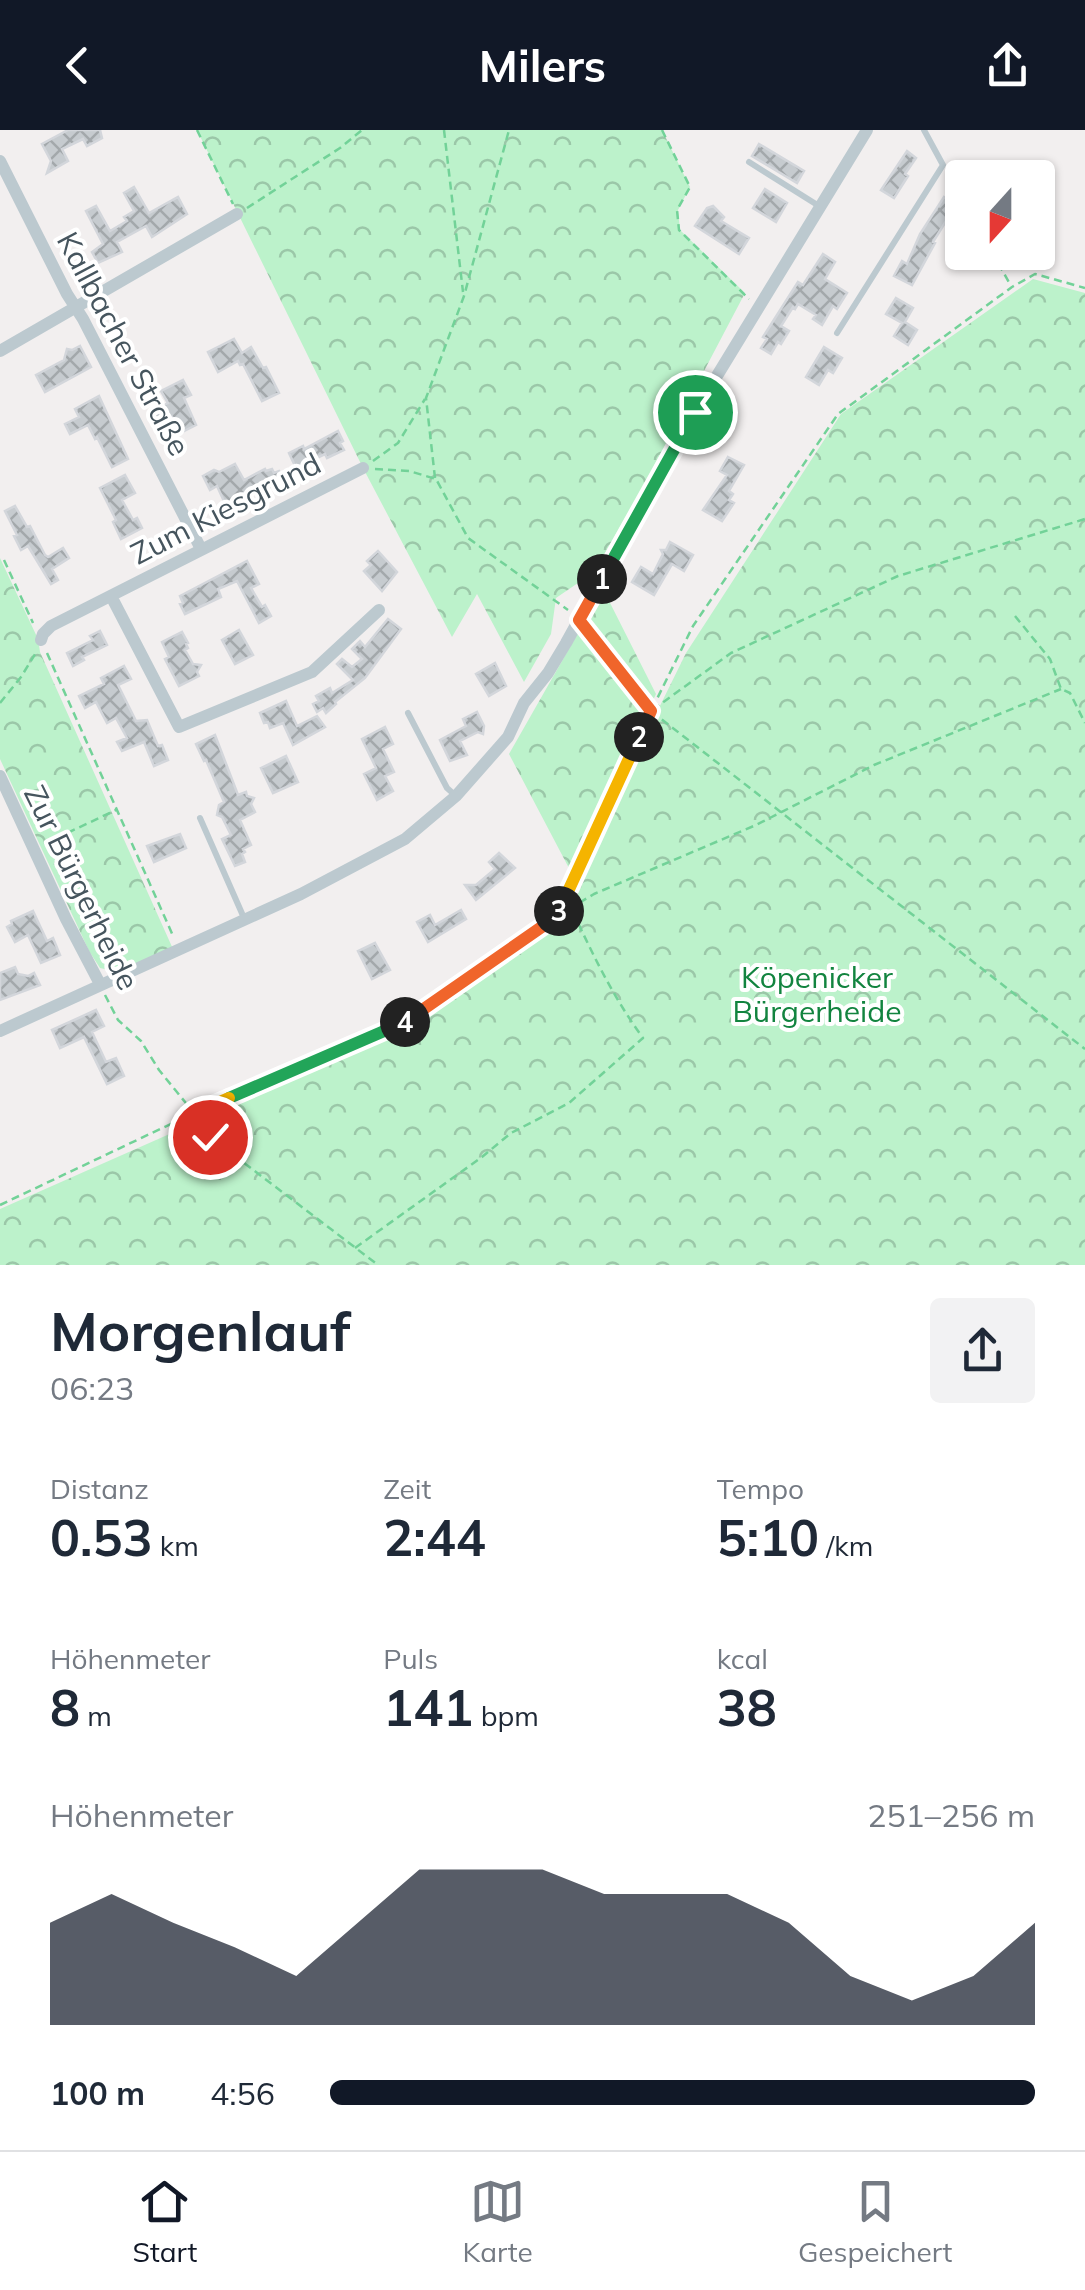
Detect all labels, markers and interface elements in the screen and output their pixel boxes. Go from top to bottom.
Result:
text: Milers [479,37,606,93]
icon: back [50,38,105,93]
icon: share [980,38,1035,93]
north arrow [945,160,1055,270]
map controls [945,160,1055,270]
street label: Kallbacher Straße [49,225,199,462]
pin [653,370,738,455]
icon: arrive [668,385,723,440]
street label: Zum Kiesgrund [124,444,327,572]
pin: 1 [577,554,627,604]
text: 1 [594,561,610,596]
pin: 2 [614,712,664,762]
text: 2 [631,719,647,754]
street label: Zur Bürgerheide [16,779,148,996]
pin: 3 [534,886,584,936]
text: 3 [551,893,567,928]
park label: Köpenicker Bürgerheide [732,958,902,1030]
pin: 4 [380,997,430,1047]
text: 4 [397,1004,413,1039]
pin [168,1095,253,1180]
icon: check [183,1110,238,1165]
text: Morgenlauf [50,1296,351,1365]
button: share [930,1298,1035,1403]
text: 06:23 [50,1368,134,1408]
text: Distanz [50,1471,149,1506]
text: Zeit [383,1471,431,1506]
text: Tempo [717,1471,804,1506]
text: 0.53 [50,1506,152,1569]
text: 2:44 [383,1506,486,1569]
text: 5:10 [717,1506,819,1569]
text: km [152,1528,199,1563]
text: /km [819,1528,873,1563]
text: Höhenmeter [50,1641,210,1676]
text: Puls [383,1641,438,1676]
text: kcal [717,1641,768,1676]
text: 8 [50,1676,80,1739]
text: 141 [383,1676,473,1739]
text: 38 [717,1676,777,1739]
text: m [80,1698,112,1733]
text: bpm [473,1698,539,1733]
text: Höhenmeter [50,1795,233,1835]
text: 251–256 m [867,1795,1035,1835]
text: 100 m [50,2073,145,2113]
text: 4:56 [210,2073,275,2113]
tab: Start [133,2174,197,2269]
tab: Karte [462,2174,533,2269]
tab: Gespeichert [798,2174,952,2269]

